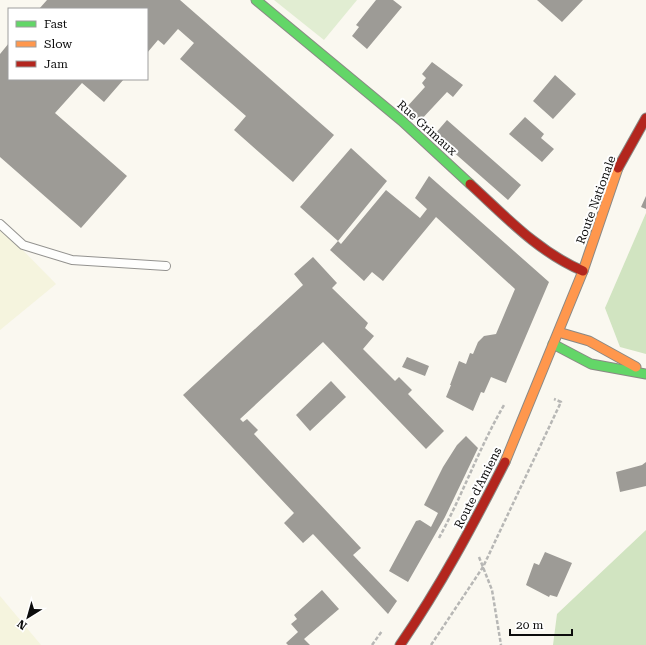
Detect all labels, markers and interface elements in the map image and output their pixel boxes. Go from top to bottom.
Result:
legend [8,8,148,80]
text: Fast [44,17,68,31]
text: Slow [44,37,72,51]
text: Jam [44,57,68,71]
street label: Rue Grimaux [394,98,460,158]
street label: Route Nationale [574,154,619,246]
street label: Route d'Amiens [451,445,505,531]
north arrow [8,597,48,637]
scale bar [510,611,572,637]
text: N [15,617,30,632]
text: 20 m [516,618,543,632]

